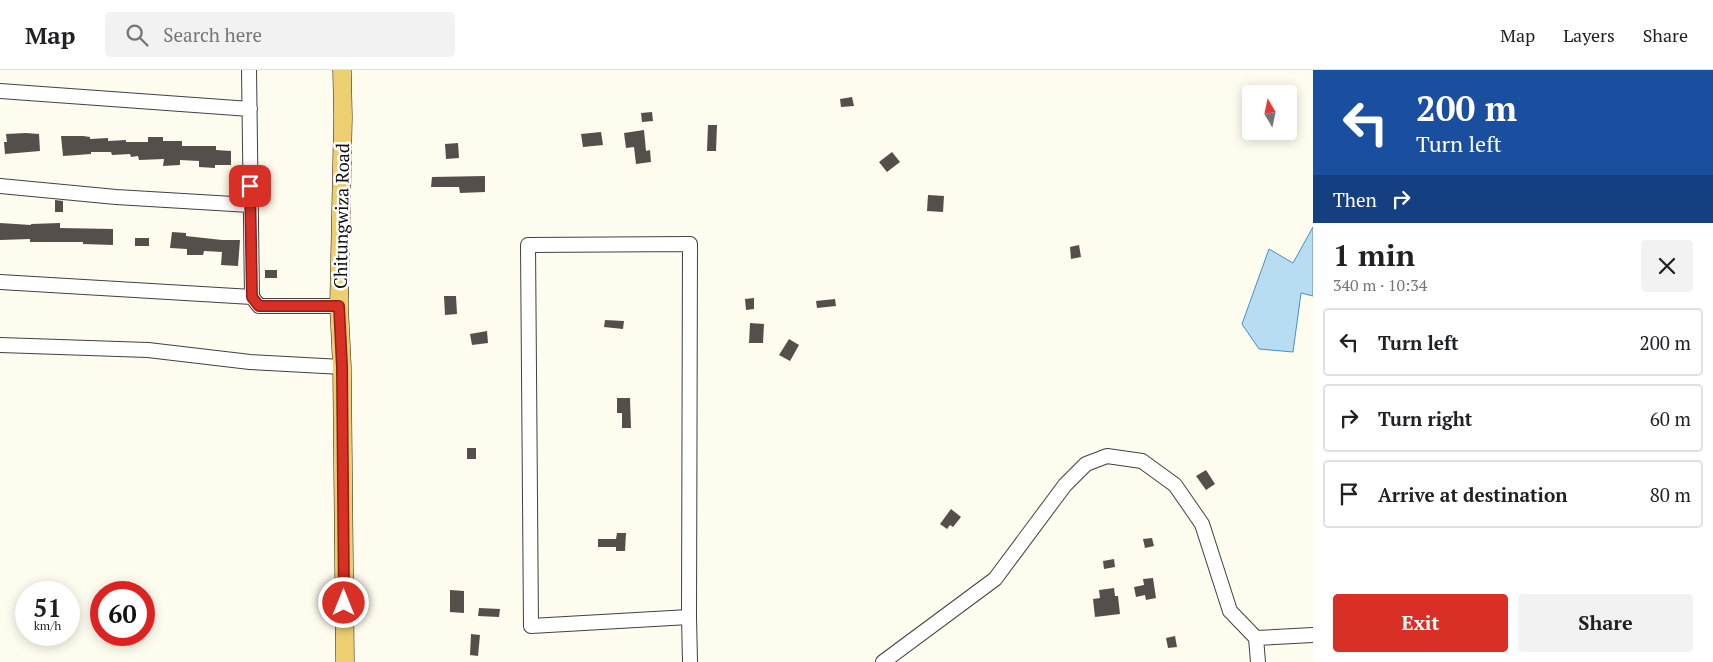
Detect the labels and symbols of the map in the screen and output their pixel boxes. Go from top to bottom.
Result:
north arrow [1242,85,1298,140]
street label: Chitungwiza Road [328,143,354,289]
pin [229,165,271,207]
position arrow [317,576,369,628]
speed limit sign: 60 [90,581,155,646]

